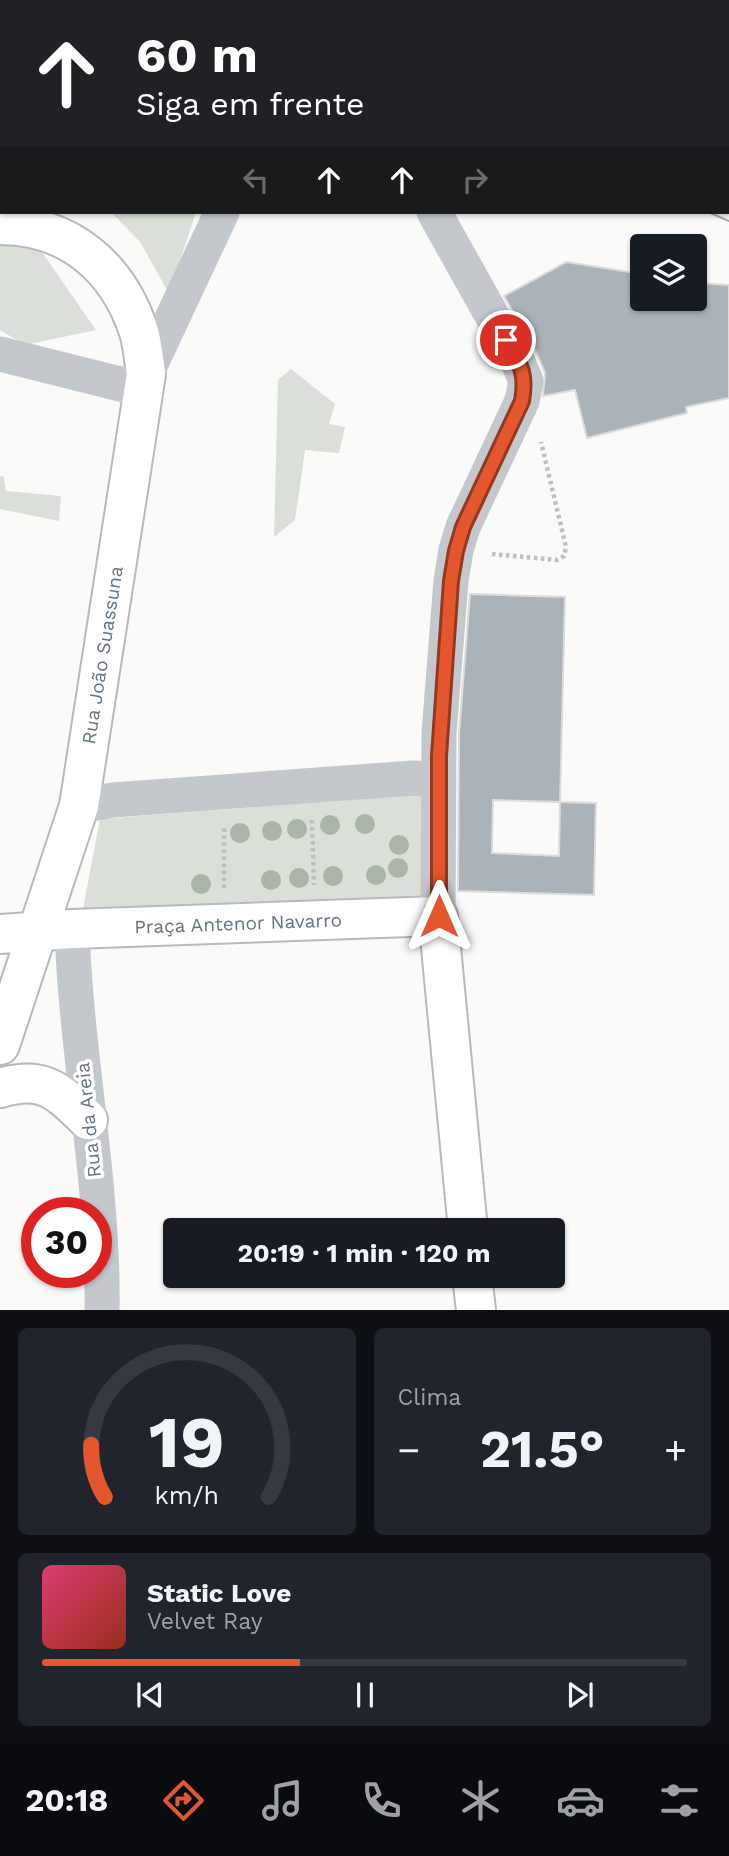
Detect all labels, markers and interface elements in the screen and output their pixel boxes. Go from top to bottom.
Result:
text: 60 m [136,26,258,84]
icon: ahead [21,28,112,119]
text: Siga em frente [136,85,364,123]
icon: left [237,161,275,199]
icon: ahead [310,161,348,199]
icon: ahead [383,161,421,199]
icon: right [456,161,494,199]
map controls [630,234,707,311]
button: layers [630,234,707,311]
pin [476,310,536,370]
icon: arrive [487,321,525,359]
street label: Rua João Suassuna [77,564,128,746]
position arrow [402,879,476,953]
street label: Praça Antenor Navarro [134,908,342,939]
street label: Rua da Areia [71,1061,106,1179]
speed limit sign: 30 [21,1197,112,1288]
text: 20:19 · 1 min · 120 m [237,1238,491,1268]
text: Clima [398,1384,461,1411]
text: 19 [149,1400,225,1486]
text: 21.5° [480,1419,605,1480]
text: − [398,1428,420,1472]
text: + [664,1428,687,1472]
text: km/h [155,1481,219,1510]
text: Static Love [147,1578,291,1608]
text: Velvet Ray [147,1608,263,1635]
icon: previous [131,1676,169,1714]
icon: pause [346,1676,384,1714]
icon: next [561,1676,599,1714]
icon: directions [159,1776,208,1825]
icon: music [258,1776,307,1825]
icon: phone [357,1776,406,1825]
icon: climate [456,1776,505,1825]
icon: car [556,1776,605,1825]
icon: filters [655,1776,704,1825]
text: 20:18 [25,1781,108,1819]

